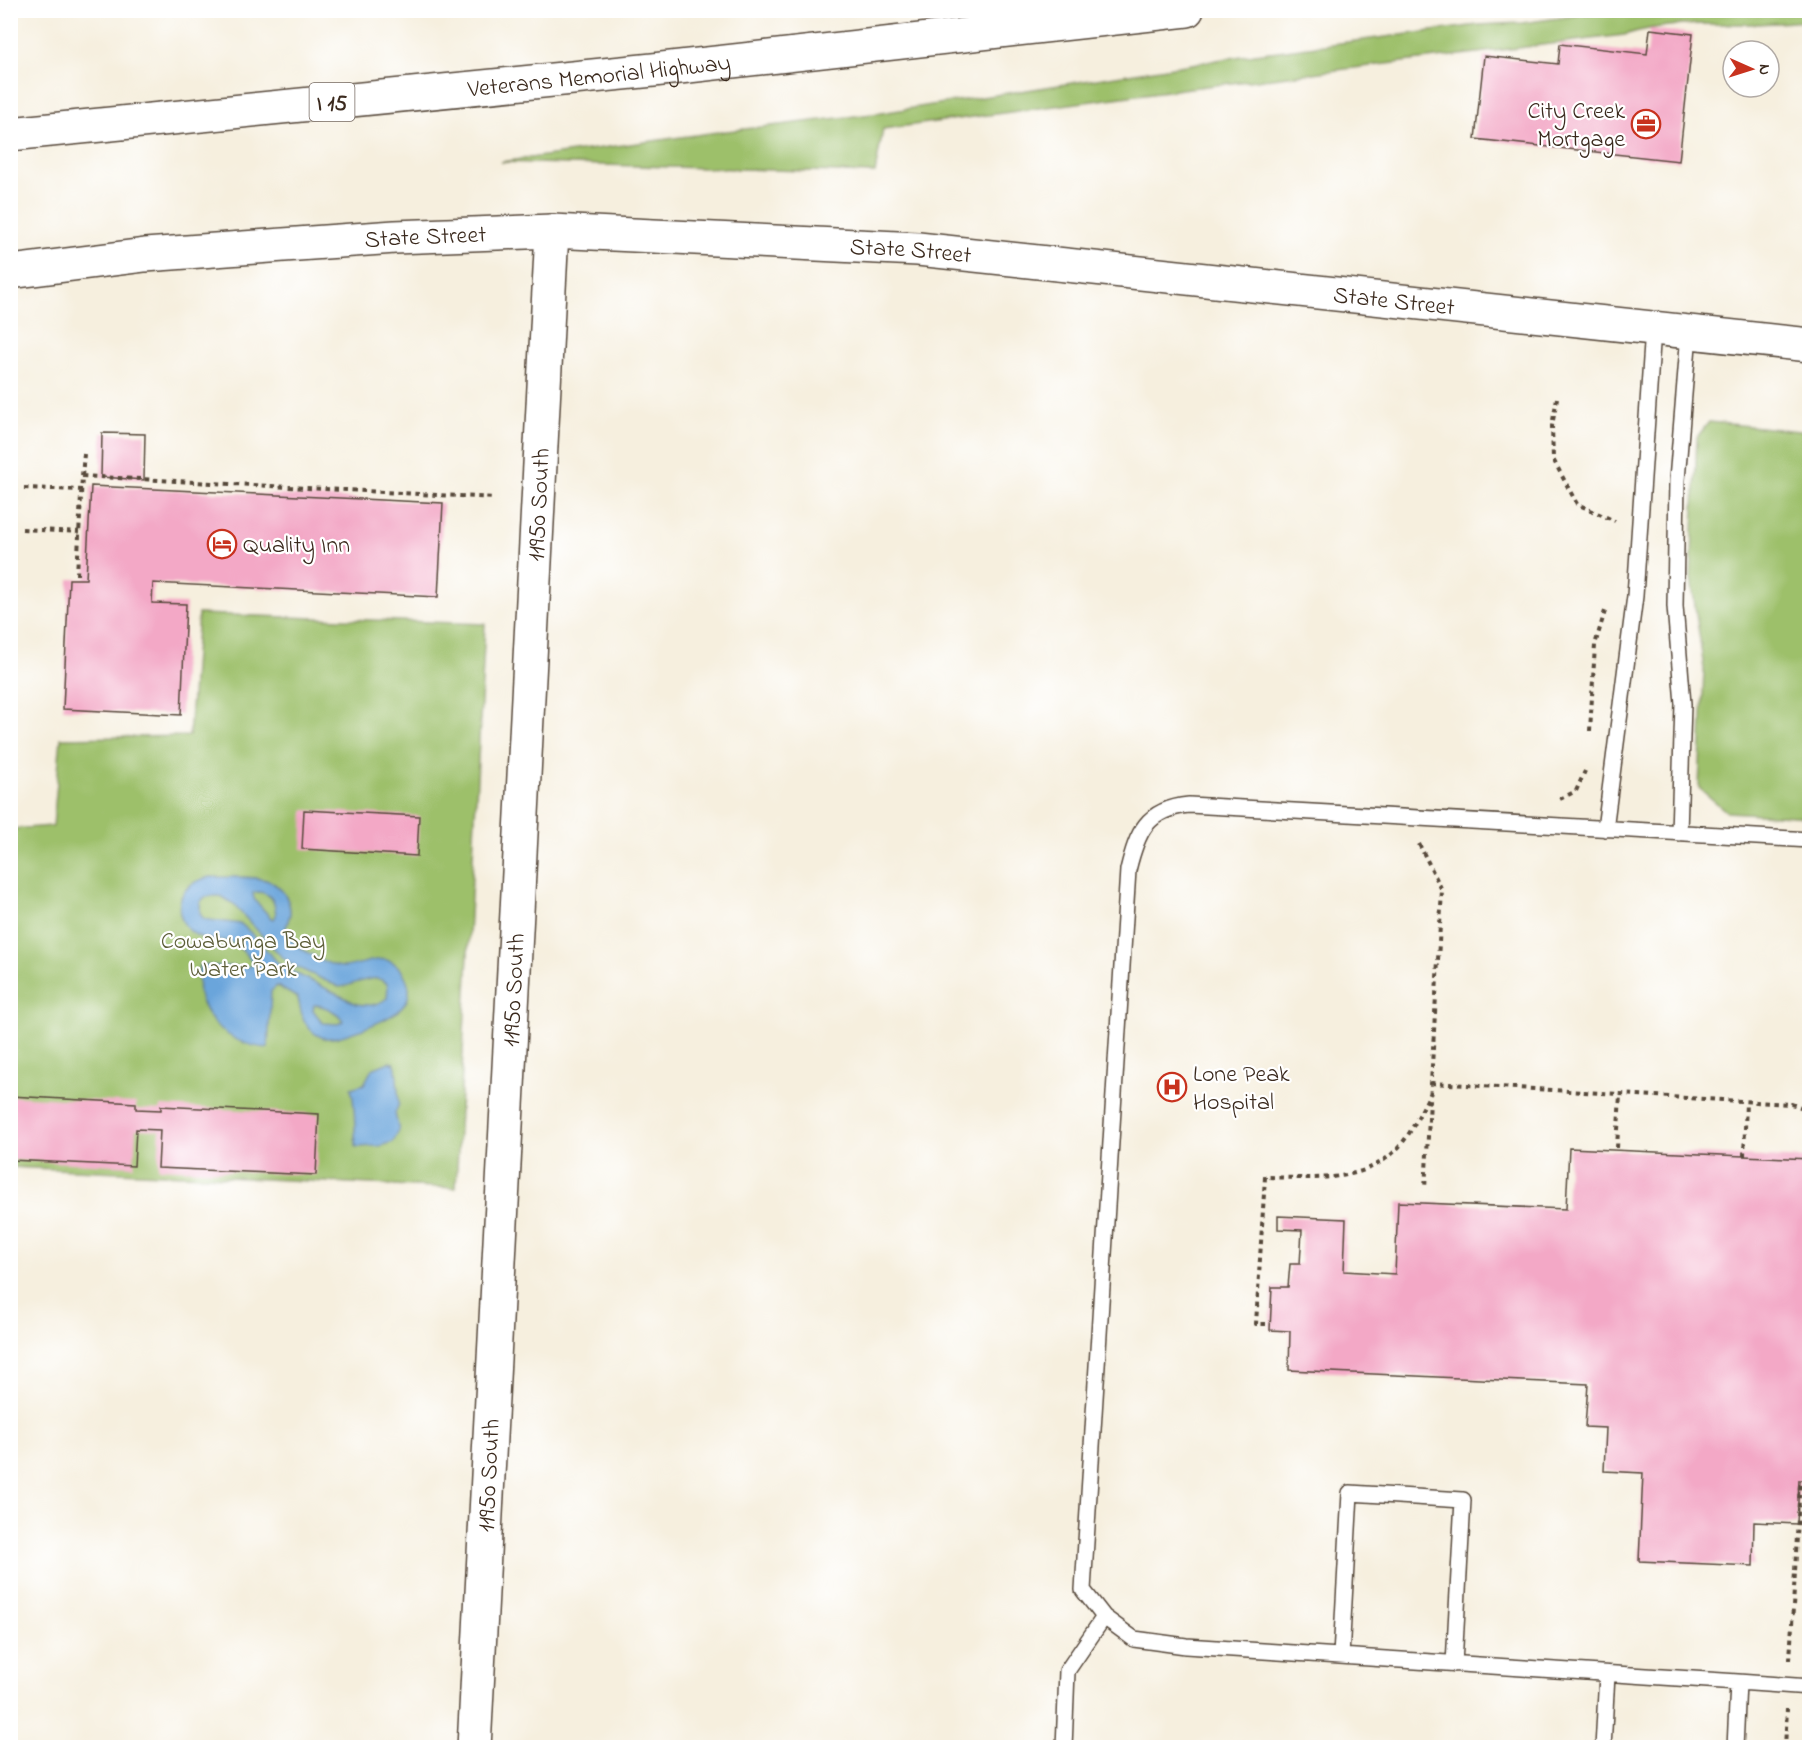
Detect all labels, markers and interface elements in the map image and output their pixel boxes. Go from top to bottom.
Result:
north arrow [1721,39,1781,99]
street label: Veterans Memorial Highway [465,46,733,108]
text: N [1752,64,1776,76]
road number: I 15 [310,83,354,121]
place label: City Creek Mortgage [1527,95,1625,158]
office icon: City Creek Mortgage [1630,108,1662,140]
street label: State Street [363,219,487,259]
street label: State Street [849,231,973,275]
street label: State Street [1331,279,1456,327]
street label: 11950 South [520,447,561,562]
hotel icon: Quality Inn [206,528,238,560]
place label: Quality Inn [243,529,350,565]
park label: Cowabunga Bay Water Park [161,925,325,988]
street label: 11950 South [495,932,536,1048]
place label: Lone Peak Hospital [1193,1058,1290,1121]
hospital icon: Lone Peak Hospital [1156,1071,1188,1103]
street label: 11950 South [470,1418,511,1533]

